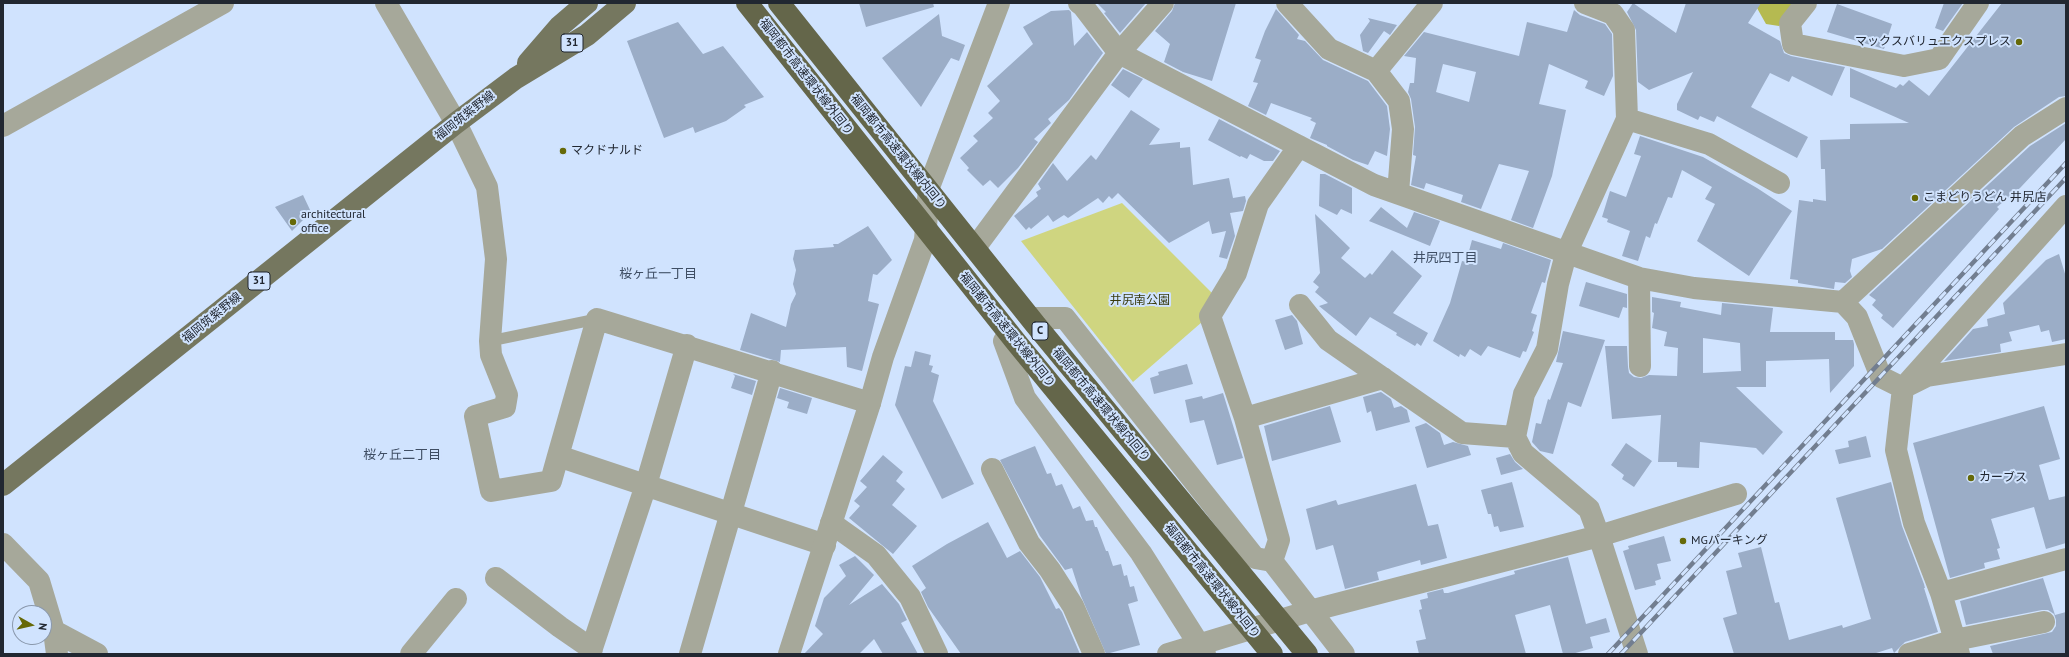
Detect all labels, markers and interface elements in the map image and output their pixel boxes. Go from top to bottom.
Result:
street label: 福岡都市高速環状線外回り [756,16,856,138]
road number: 31 [561,34,583,52]
place label: マックスバリュエクスプレス [1855,35,2011,49]
marker: マックスバリュエクスプレス [2014,37,2024,47]
street label: 福岡筑紫野線 [432,88,498,144]
street label: 福岡都市高速環状線内回り [847,92,949,212]
place label: マクドナルド [571,144,643,158]
marker: マクドナルド [558,146,568,156]
place label: こまどりうどん 井尻店 [1923,191,2046,205]
marker: こまどりうどん 井尻店 [1910,193,1920,203]
place label: architectural office [301,208,366,236]
marker: architectural office [288,217,298,227]
district label: 井尻四丁目 [1413,250,1477,266]
district label: 桜ヶ丘一丁目 [619,266,697,282]
street label: 福岡都市高速環状線外回り [956,270,1058,390]
road number: 31 [248,272,270,290]
street label: 福岡筑紫野線 [179,290,245,346]
park label: 井尻南公園 [1110,294,1170,308]
road number: C [1032,322,1048,340]
street label: 福岡都市高速環状線内回り [1049,345,1153,465]
district label: 桜ヶ丘二丁目 [363,447,441,463]
place label: カーブス [1979,471,2027,485]
marker: カーブス [1966,473,1976,483]
street label: 福岡都市高速環状線外回り [1161,521,1263,641]
place label: MGパーキング [1691,534,1768,548]
marker: MGパーキング [1678,536,1688,546]
north arrow [12,605,52,645]
text: N [35,622,50,631]

